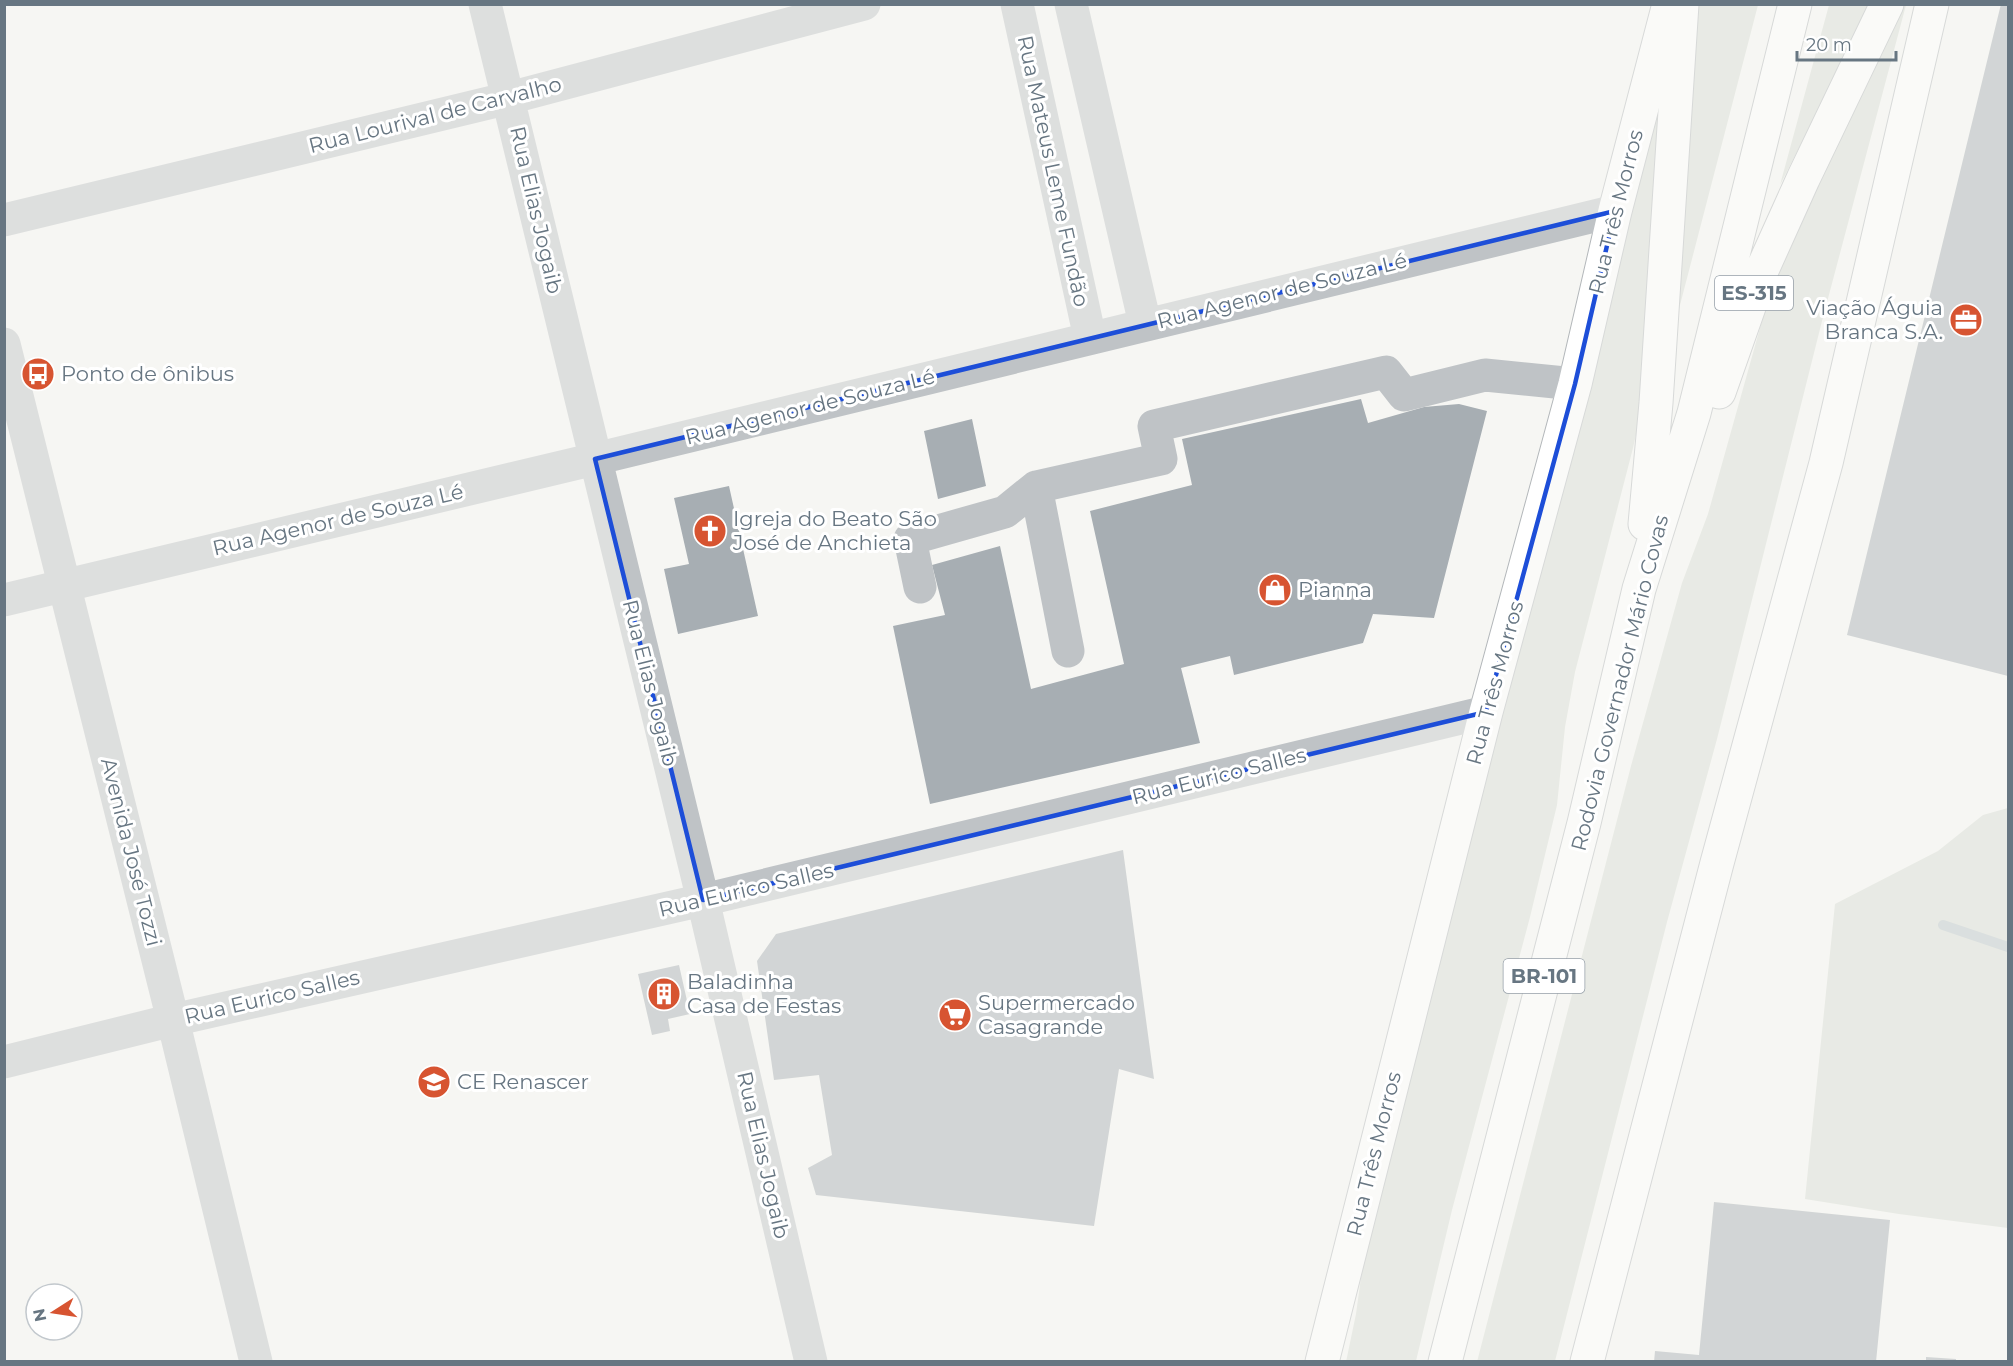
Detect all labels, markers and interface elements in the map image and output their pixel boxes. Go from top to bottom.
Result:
scale bar [1797,24,1896,62]
street label: Rua Mateus Leme Fundão [1012,33,1094,309]
text: 20 m [1806,34,1852,56]
street label: Rua Lourival de Carvalho [306,71,564,158]
street label: Rua Elias Jogaib [505,124,568,296]
street label: Rua Três Morros [1583,127,1648,297]
street label: Rua Agenor de Souza Lé [1154,247,1409,334]
road number: ES-315 [1715,276,1793,310]
place label: Viação Águia Branca S.A. [1806,295,1943,344]
office icon: Viação Águia Branca S.A. [1948,302,1984,338]
bus stop icon: Ponto de ônibus [20,356,56,392]
place label: Ponto de ônibus [61,361,234,386]
street label: Rua Agenor de Souza Lé [682,363,937,450]
street label: Rua Agenor de Souza Lé [210,478,466,561]
place label: Igreja do Beato São José de Anchieta [732,506,937,555]
street label: Rodovia Governador Mário Covas [1566,512,1673,853]
church icon: Igreja do Beato São José de Anchieta [692,513,728,549]
shop icon: Pianna [1257,572,1293,608]
place label: Pianna [1298,577,1372,602]
street label: Rua Elias Jogaib [618,597,683,769]
street label: Rua Três Morros [1461,598,1528,768]
street label: Rua Eurico Salles [1129,742,1309,809]
street label: Avenida José Tozzi [96,755,167,949]
street label: Rua Eurico Salles [656,857,836,922]
road number: BR-101 [1504,959,1584,993]
street label: Rua Eurico Salles [182,964,362,1029]
place label: Baladinha Casa de Festas [687,969,841,1018]
building icon: Baladinha Casa de Festas [646,976,682,1012]
place label: Supermercado Casagrande [978,990,1135,1039]
supermarket icon: Supermercado Casagrande [937,997,973,1033]
school or university icon: CE Renascer [416,1064,452,1100]
place label: CE Renascer [457,1069,589,1094]
street label: Rua Elias Jogaib [732,1069,795,1241]
street label: Rua Três Morros [1341,1069,1406,1239]
north arrow [24,1282,84,1342]
text: N [29,1307,50,1323]

